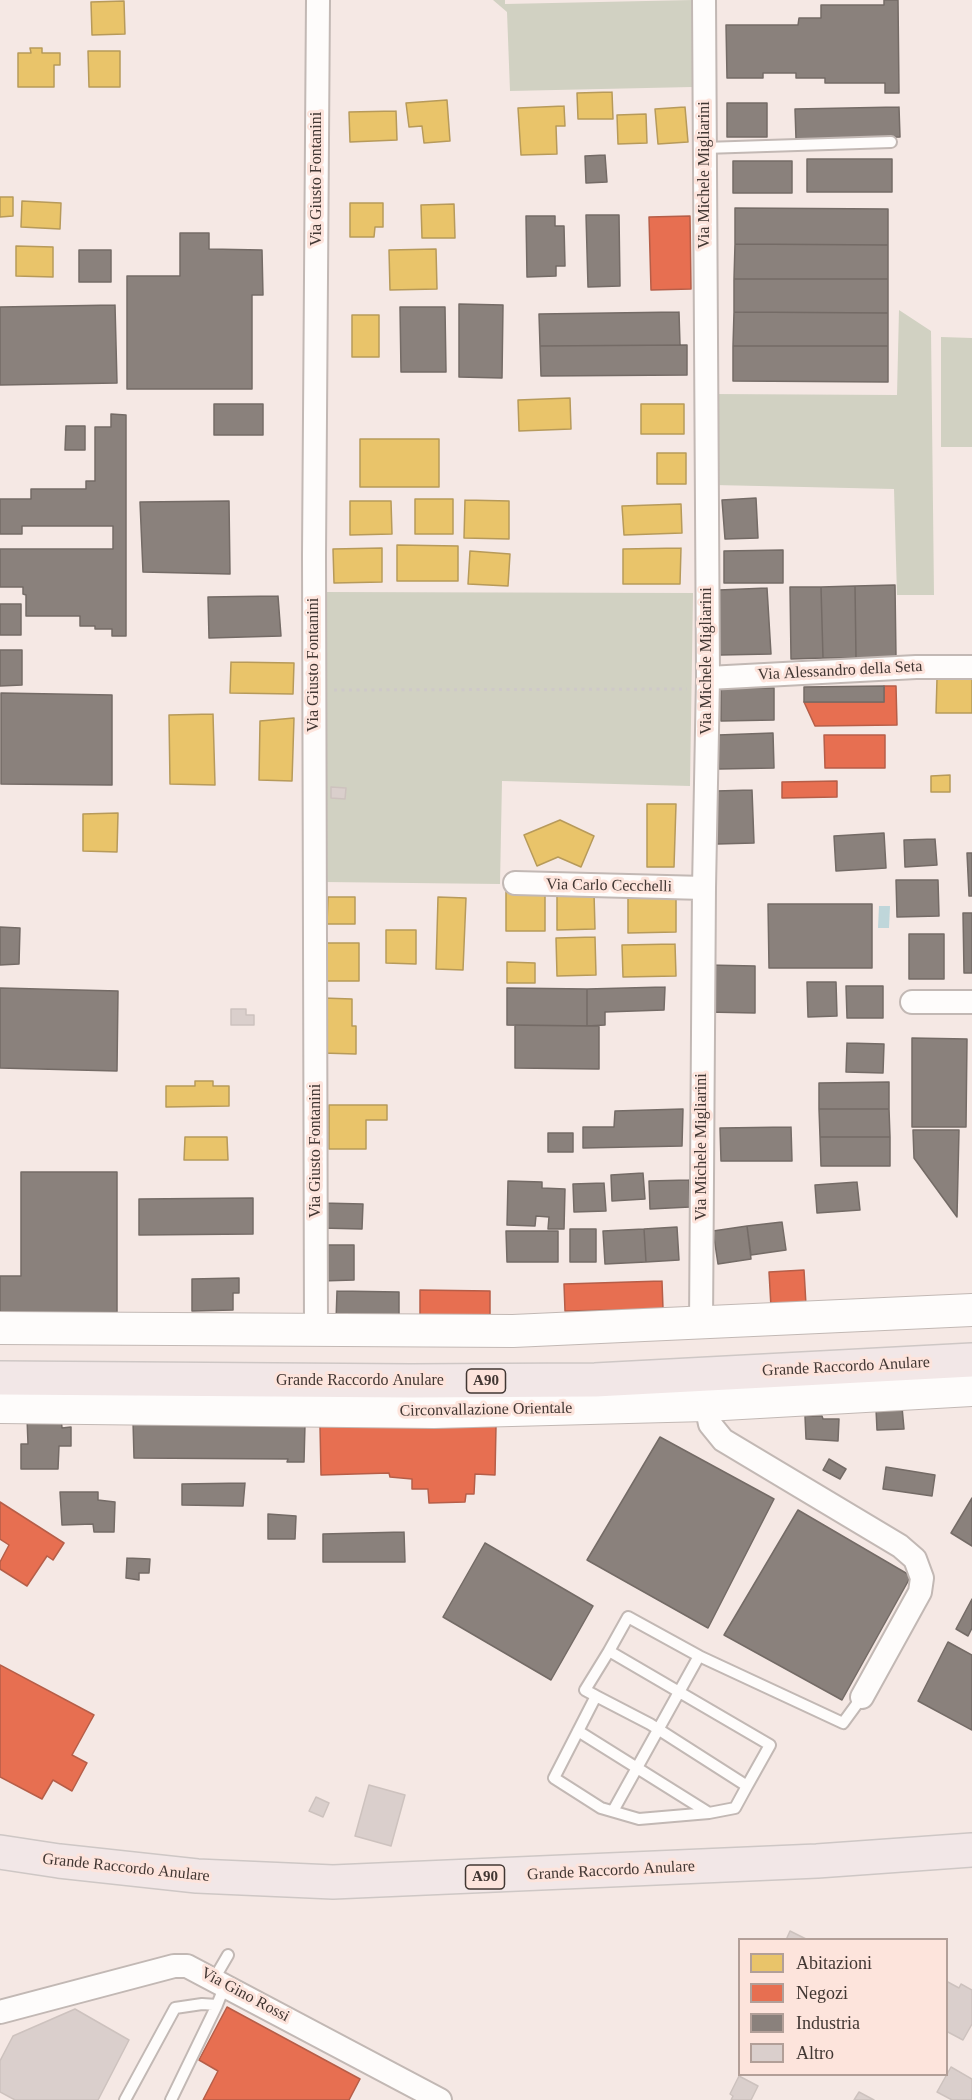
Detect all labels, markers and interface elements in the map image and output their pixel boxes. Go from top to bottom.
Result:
street label: Via Michele Migliarini [695,101,715,249]
street label: Via Giusto Fontanini [307,112,327,246]
street label: Via Michele Migliarini [697,587,717,735]
street label: Via Giusto Fontanini [304,598,324,732]
street label: Via Alessandro della Seta [757,657,923,685]
street label: Via Carlo Cecchelli [546,875,672,897]
street label: Via Michele Migliarini [692,1073,712,1221]
street label: Via Giusto Fontanini [306,1084,326,1218]
street label: Grande Raccordo Anulare [762,1353,930,1381]
road number: A90 [466,1369,506,1393]
street label: Grande Raccordo Anulare [276,1371,444,1391]
street label: Circonvallazione Orientale [399,1399,573,1421]
street label: Grande Raccordo Anulare [41,1850,211,1886]
street label: Grande Raccordo Anulare [527,1857,695,1885]
road number: A90 [466,1865,504,1889]
legend [738,1938,948,2076]
text: Abitazioni [796,1953,872,1973]
street label: Via Gino Rossi [197,1964,293,2026]
text: Negozi [796,1983,848,2003]
text: Industria [796,2013,860,2033]
text: Altro [796,2043,834,2063]

